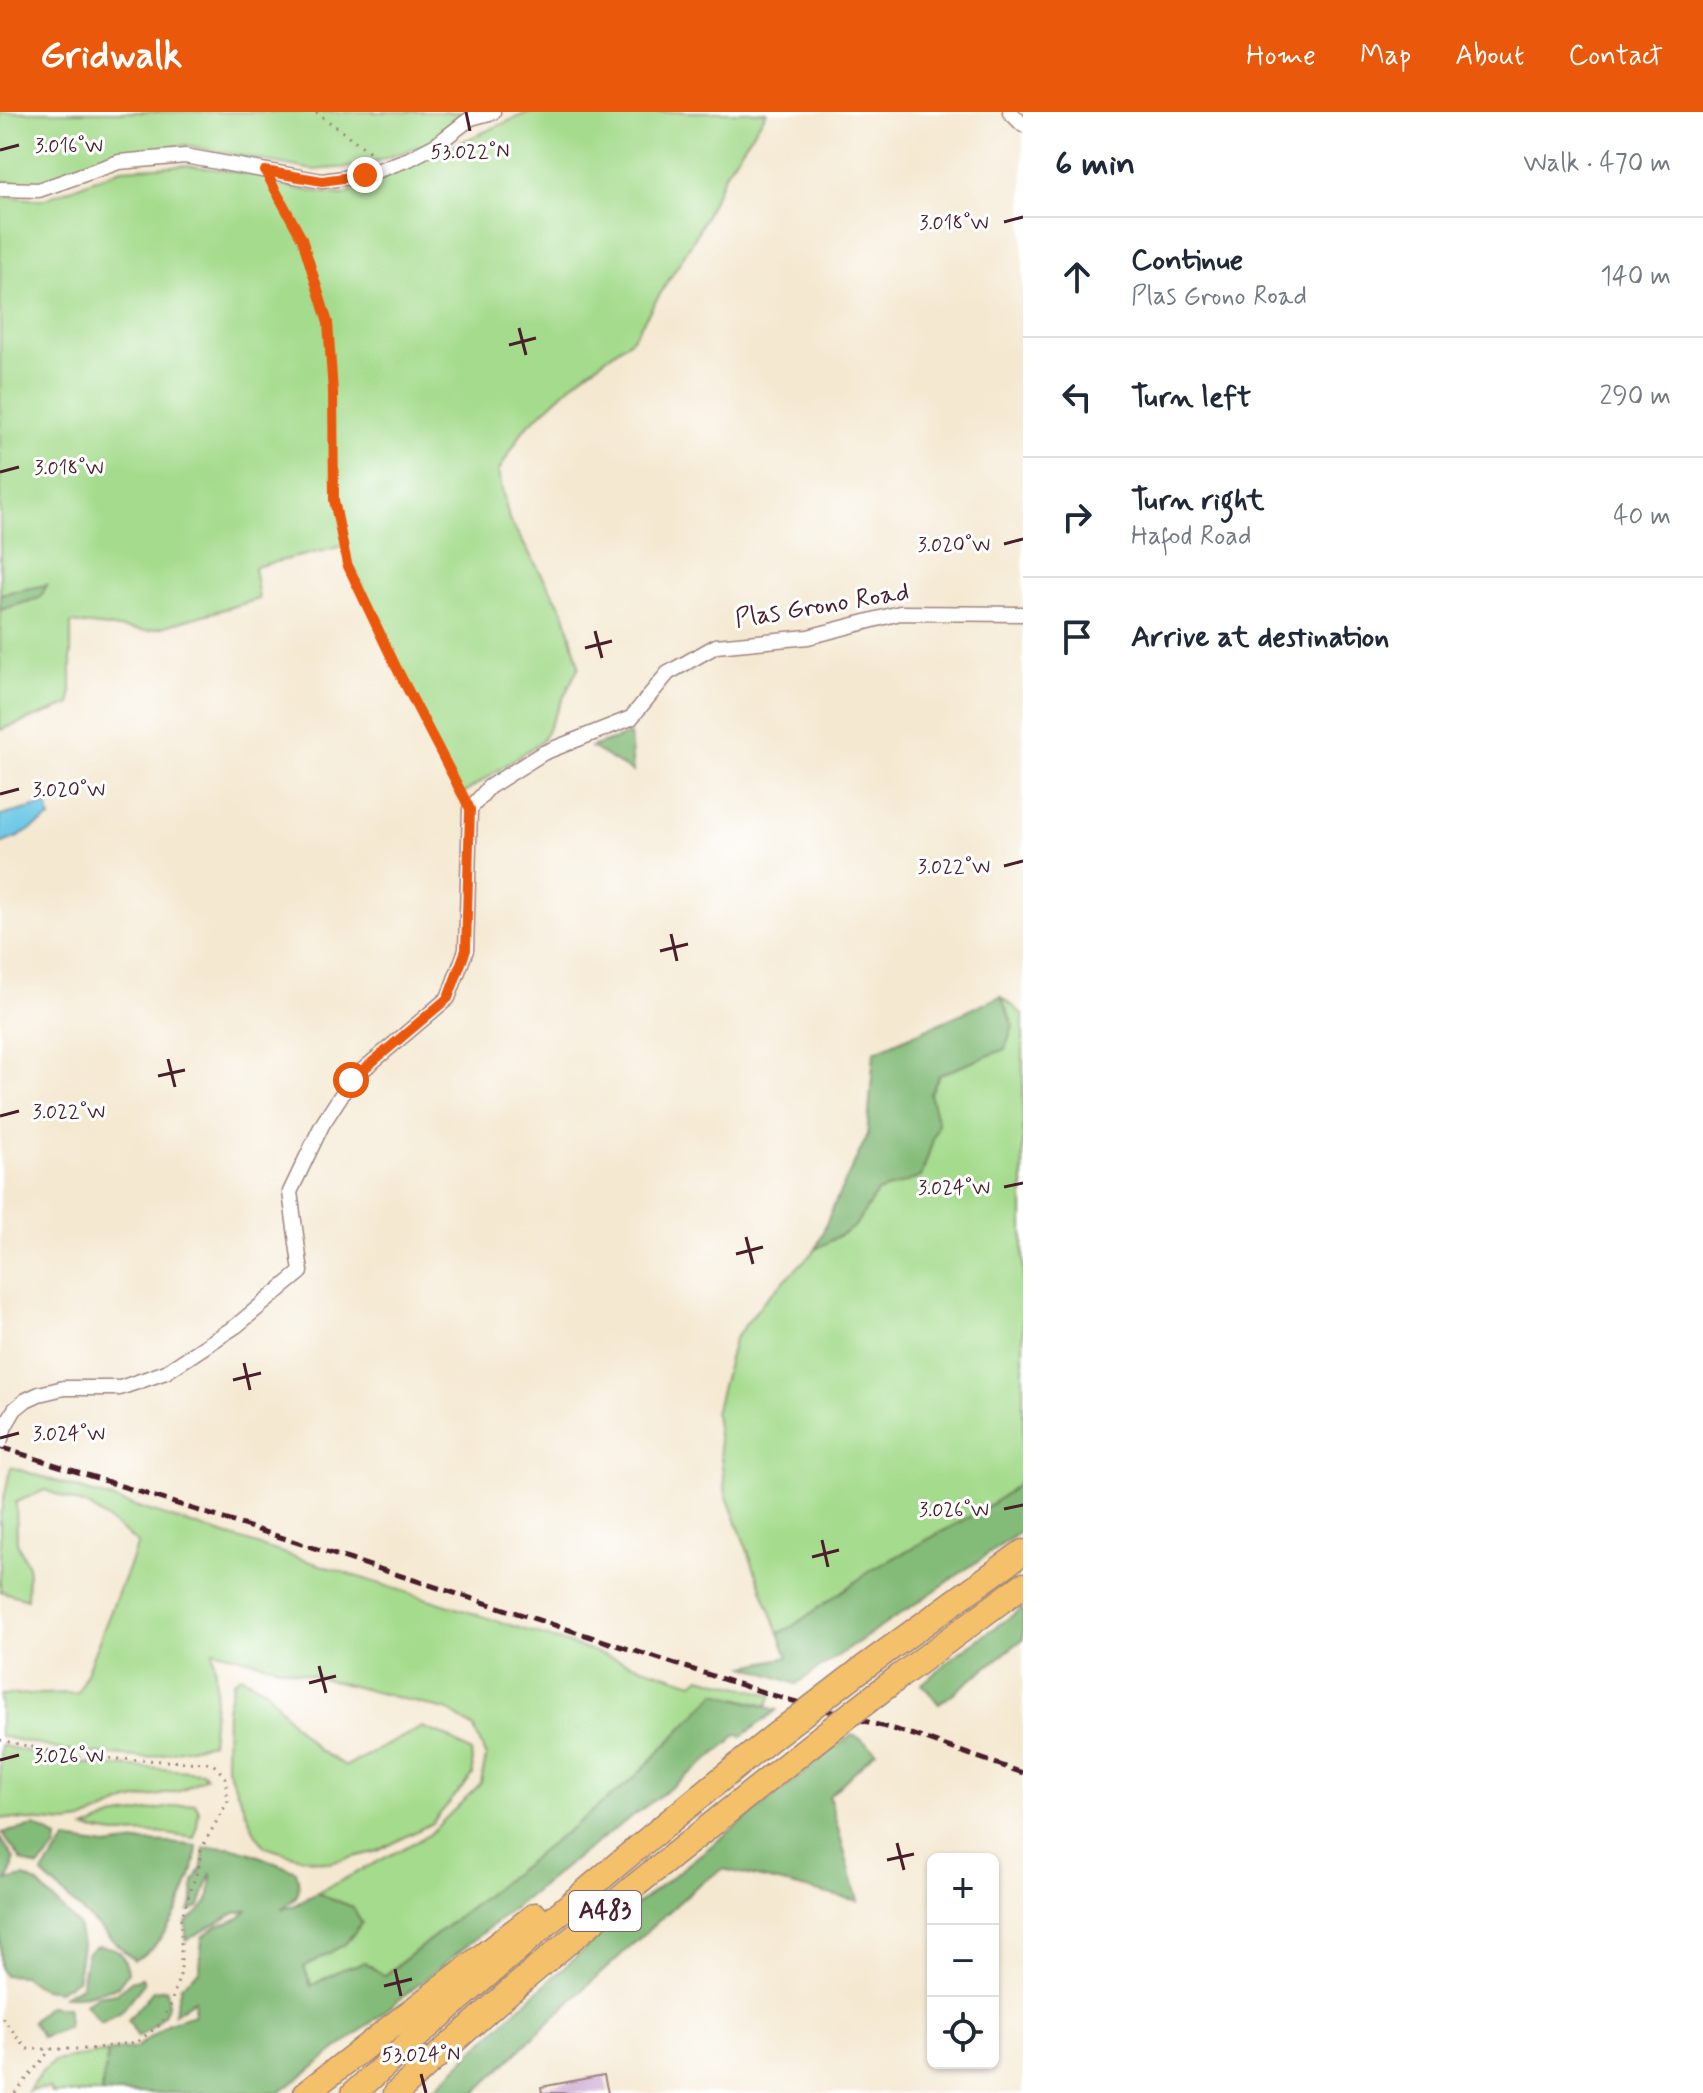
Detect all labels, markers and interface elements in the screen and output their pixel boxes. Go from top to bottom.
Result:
text: Gridwalk [40,32,182,81]
text: Home [1246,38,1316,75]
text: Map [1360,38,1411,75]
text: About [1455,38,1524,75]
text: Contact [1568,38,1663,75]
text: 3.016°W [35,133,103,160]
text: 53.022°N [431,139,509,166]
text: 6 min [1055,142,1135,187]
text: Walk · 470 m [1523,147,1671,181]
route end [347,157,383,193]
text: 3.018°W [919,210,989,237]
text: Continue [1131,241,1243,280]
icon: ahead [1055,255,1099,299]
text: 140 m [1600,260,1671,294]
text: Plas Grono Road [1131,280,1307,314]
icon: left [1055,375,1099,419]
text: Turn left [1131,378,1251,417]
text: 290 m [1599,380,1671,414]
text: 3.018°W [34,455,104,482]
text: Turn right [1131,481,1264,520]
icon: right [1055,495,1099,539]
text: 40 m [1613,500,1671,534]
text: Hafod Road [1131,520,1252,554]
text: 3.020°W [918,532,990,559]
street label: Plas Grono Road [732,575,912,637]
icon: arrive [1055,615,1099,659]
text: Arrive at destination [1131,618,1389,657]
text: 3.020°W [33,777,105,804]
text: 3.022°W [918,854,990,881]
route start [333,1062,369,1098]
text: 3.022°W [33,1099,105,1126]
text: 3.024°W [918,1175,990,1202]
text: 3.024°W [33,1421,105,1448]
text: 3.026°W [919,1497,989,1524]
text: 3.026°W [34,1743,104,1770]
map controls [927,1853,999,2069]
button: + [927,1853,999,1925]
road number: A483 [569,1891,641,1931]
button: − [927,1925,999,1997]
button: locate [927,1997,999,2069]
text: 53.024°N [382,2042,460,2069]

